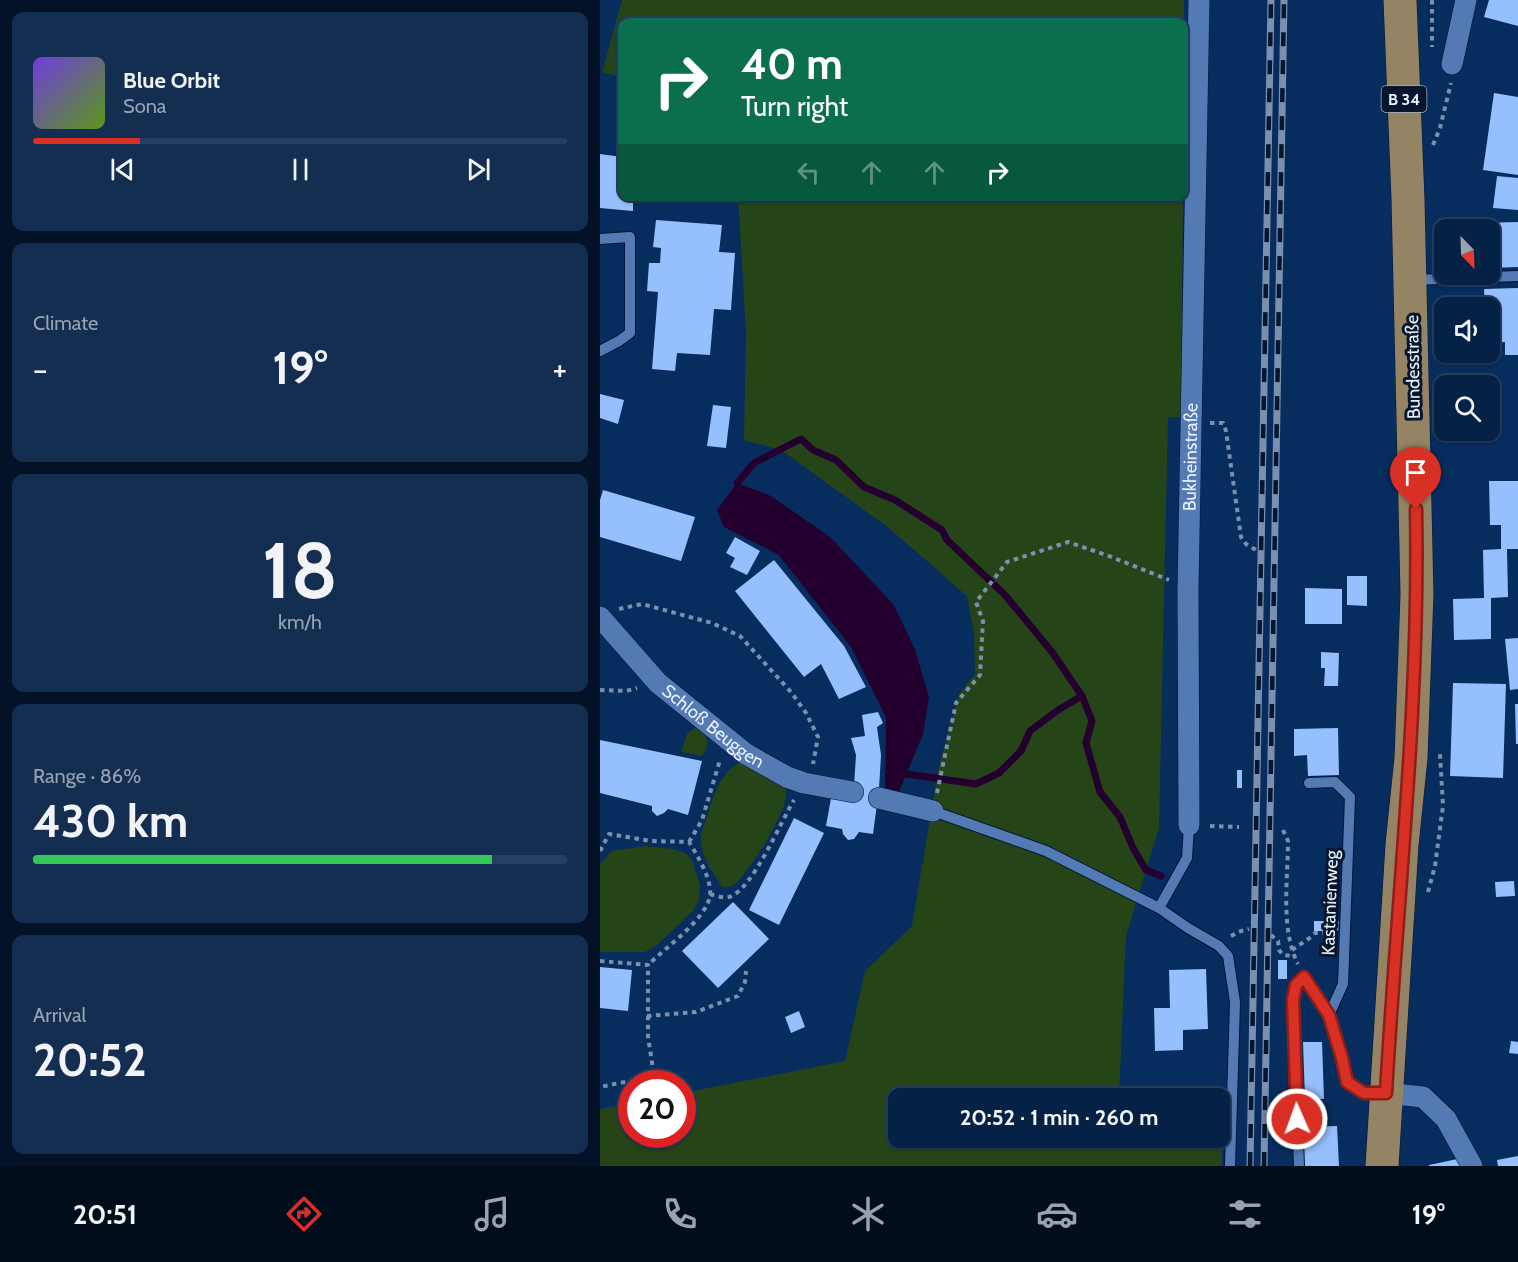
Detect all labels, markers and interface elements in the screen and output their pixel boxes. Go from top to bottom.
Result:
text: 40 m [741,38,843,90]
icon: right [642,42,720,120]
text: Blue Orbit [123,67,220,94]
road number: B 34 [1382,86,1426,112]
text: Turn right [741,90,848,123]
text: Sona [123,94,166,118]
icon: previous [106,153,139,186]
icon: pause [284,153,317,186]
icon: next [462,153,495,186]
icon: left [792,156,825,189]
icon: ahead [855,156,888,189]
icon: ahead [918,156,951,189]
icon: right [981,156,1014,189]
north arrow [1434,219,1500,285]
map controls [1434,219,1500,441]
button: sound [1434,297,1500,363]
text: Climate [33,311,98,335]
street label: Bundesstraße [1401,315,1425,419]
text: 19° [273,341,327,395]
text: − [33,349,48,389]
text: + [552,349,567,389]
button: search [1434,375,1500,441]
street label: Bukheinstraße [1178,403,1202,511]
pin [1390,447,1441,509]
icon: arrive [1399,456,1432,489]
text: 18 [262,523,338,618]
text: km/h [278,610,322,634]
street label: Schloß Beuggen [658,680,768,773]
text: Range · 86% [33,764,141,788]
text: 430 km [33,794,188,848]
street label: Kastanienweg [1317,849,1343,956]
text: Arrival [33,1003,86,1027]
text: 20:52 [33,1033,147,1087]
speed limit sign: 20 [618,1070,696,1148]
position arrow [1265,1087,1329,1151]
text: 20:52 · 1 min · 260 m [960,1104,1158,1131]
icon: directions [283,1193,325,1235]
icon: music [471,1193,513,1235]
icon: phone [659,1193,701,1235]
icon: climate [847,1193,889,1235]
icon: car [1036,1193,1078,1235]
icon: filters [1224,1193,1266,1235]
text: 20:51 [73,1198,137,1231]
text: 19° [1412,1198,1445,1231]

